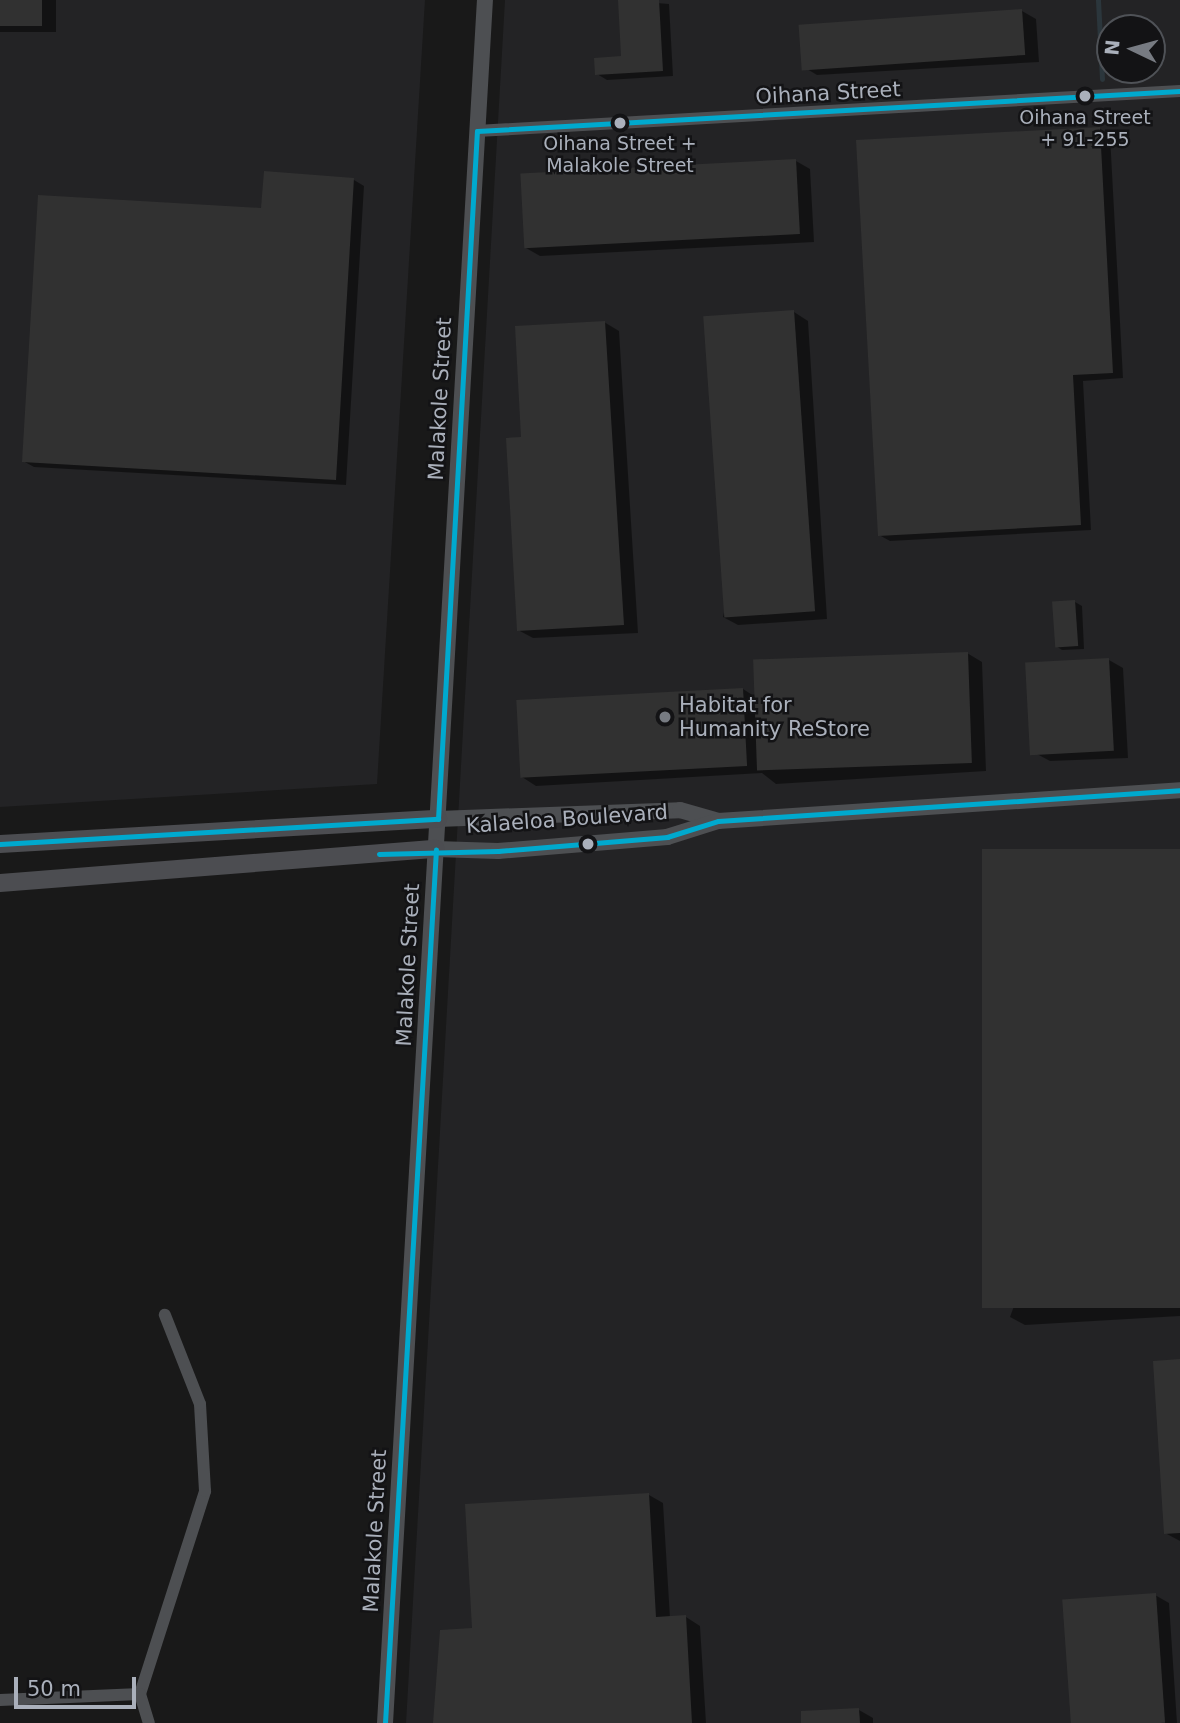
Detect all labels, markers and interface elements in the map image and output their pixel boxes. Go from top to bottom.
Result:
north arrow [1096,14,1166,84]
text: N [1100,38,1124,56]
street label: Oihana Street [755,77,901,109]
marker: Oihana Street + 91-255 [1078,89,1092,103]
place label: Oihana Street + 91-255 [1019,107,1151,151]
marker: Oihana Street + Malakole Street [613,116,627,130]
place label: Oihana Street + Malakole Street [543,133,697,177]
street label: Malakole Street [423,317,457,481]
place label: Habitat for Humanity ReStore [679,692,870,742]
marker: Habitat for Humanity ReStore [657,709,673,725]
street label: Kalaeloa Boulevard [465,799,669,839]
unlabelled marker [581,837,595,851]
street label: Malakole Street [391,883,425,1047]
street label: Malakole Street [358,1449,392,1613]
scale bar [18,1664,140,1708]
text: 50 m [27,1677,81,1701]

